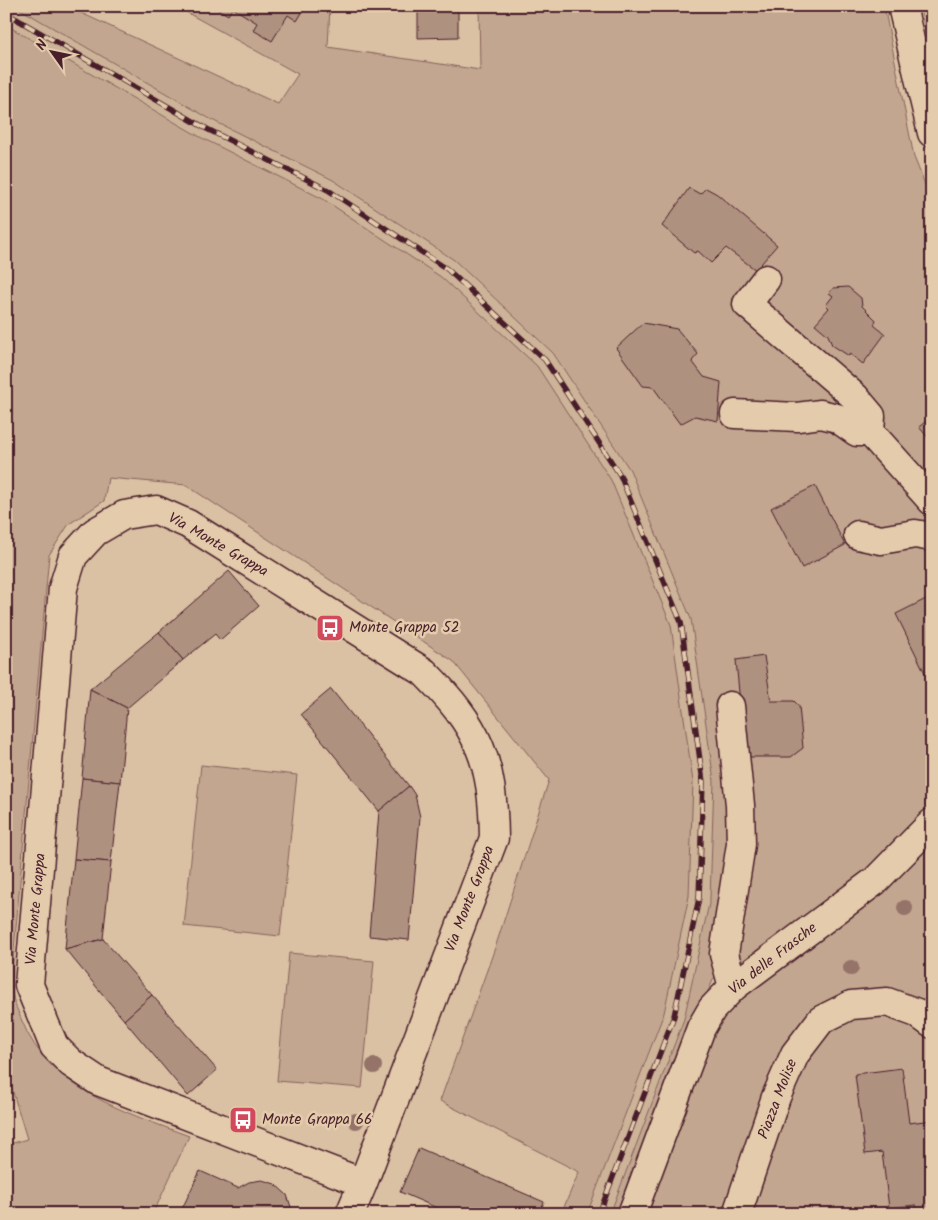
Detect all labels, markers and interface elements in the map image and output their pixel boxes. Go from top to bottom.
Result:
north arrow [28,28,78,78]
text: N [30,36,54,55]
street label: Via Monte Grappa [163,507,273,583]
bus stop icon: Monte Grappa 52 [315,613,345,643]
place label: Monte Grappa 52 [349,616,460,640]
street label: Via Monte Grappa [439,842,501,956]
street label: Via Monte Grappa [19,852,53,966]
street label: Via delle Frasche [724,917,823,1001]
street label: Piazza Molise [752,1055,804,1143]
bus stop icon: Monte Grappa 66 [228,1105,258,1135]
place label: Monte Grappa 66 [262,1108,372,1132]

